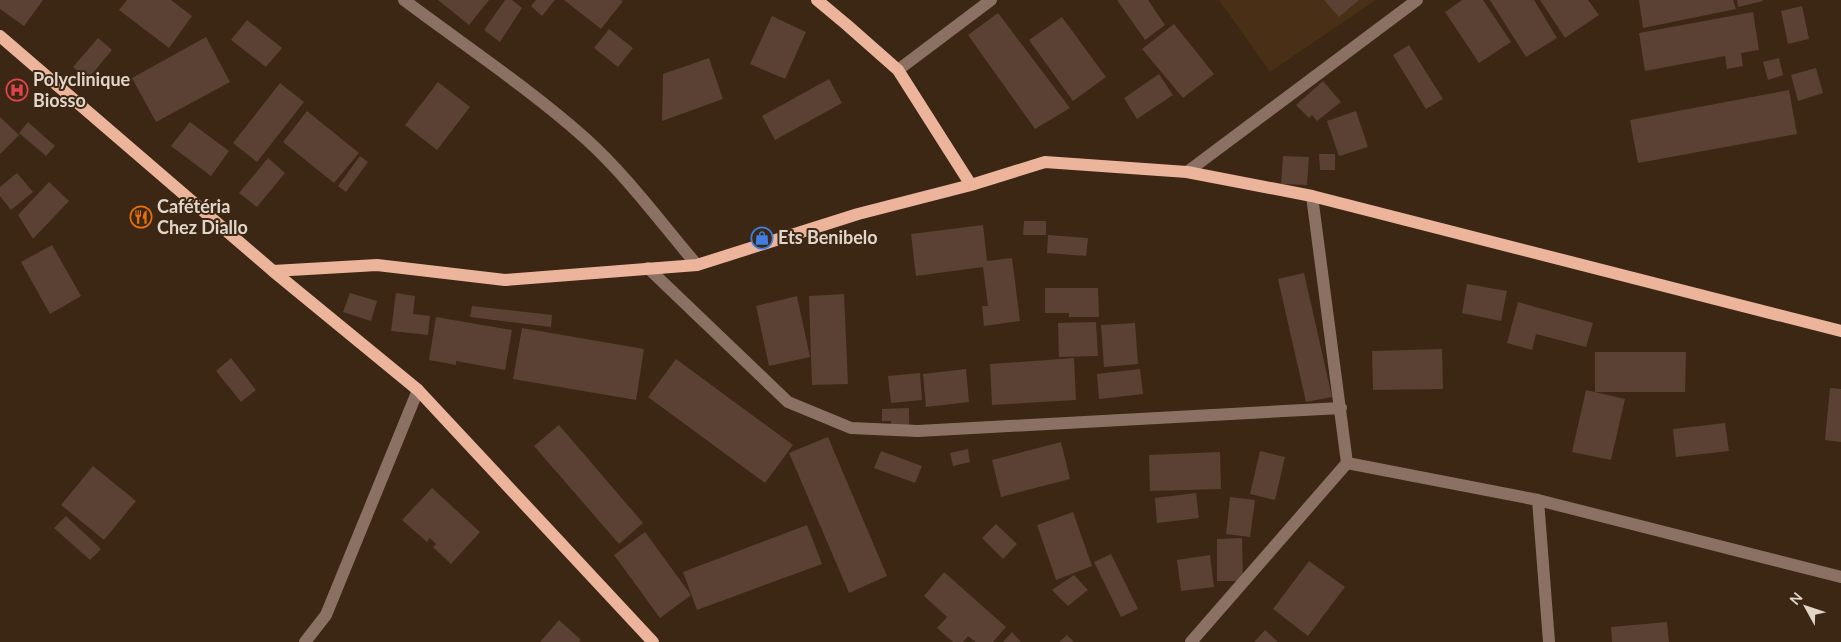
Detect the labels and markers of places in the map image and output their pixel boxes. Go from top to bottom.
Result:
place label: Polyclinique Biosso [33,68,131,111]
hospital icon: Polyclinique Biosso [5,78,29,102]
place label: Cafétéria Chez Diallo [157,195,248,238]
restaurant icon: Cafétéria Chez Diallo [129,205,153,229]
shop icon: Ets Benibelo [750,226,774,250]
place label: Ets Benibelo [778,226,878,248]

